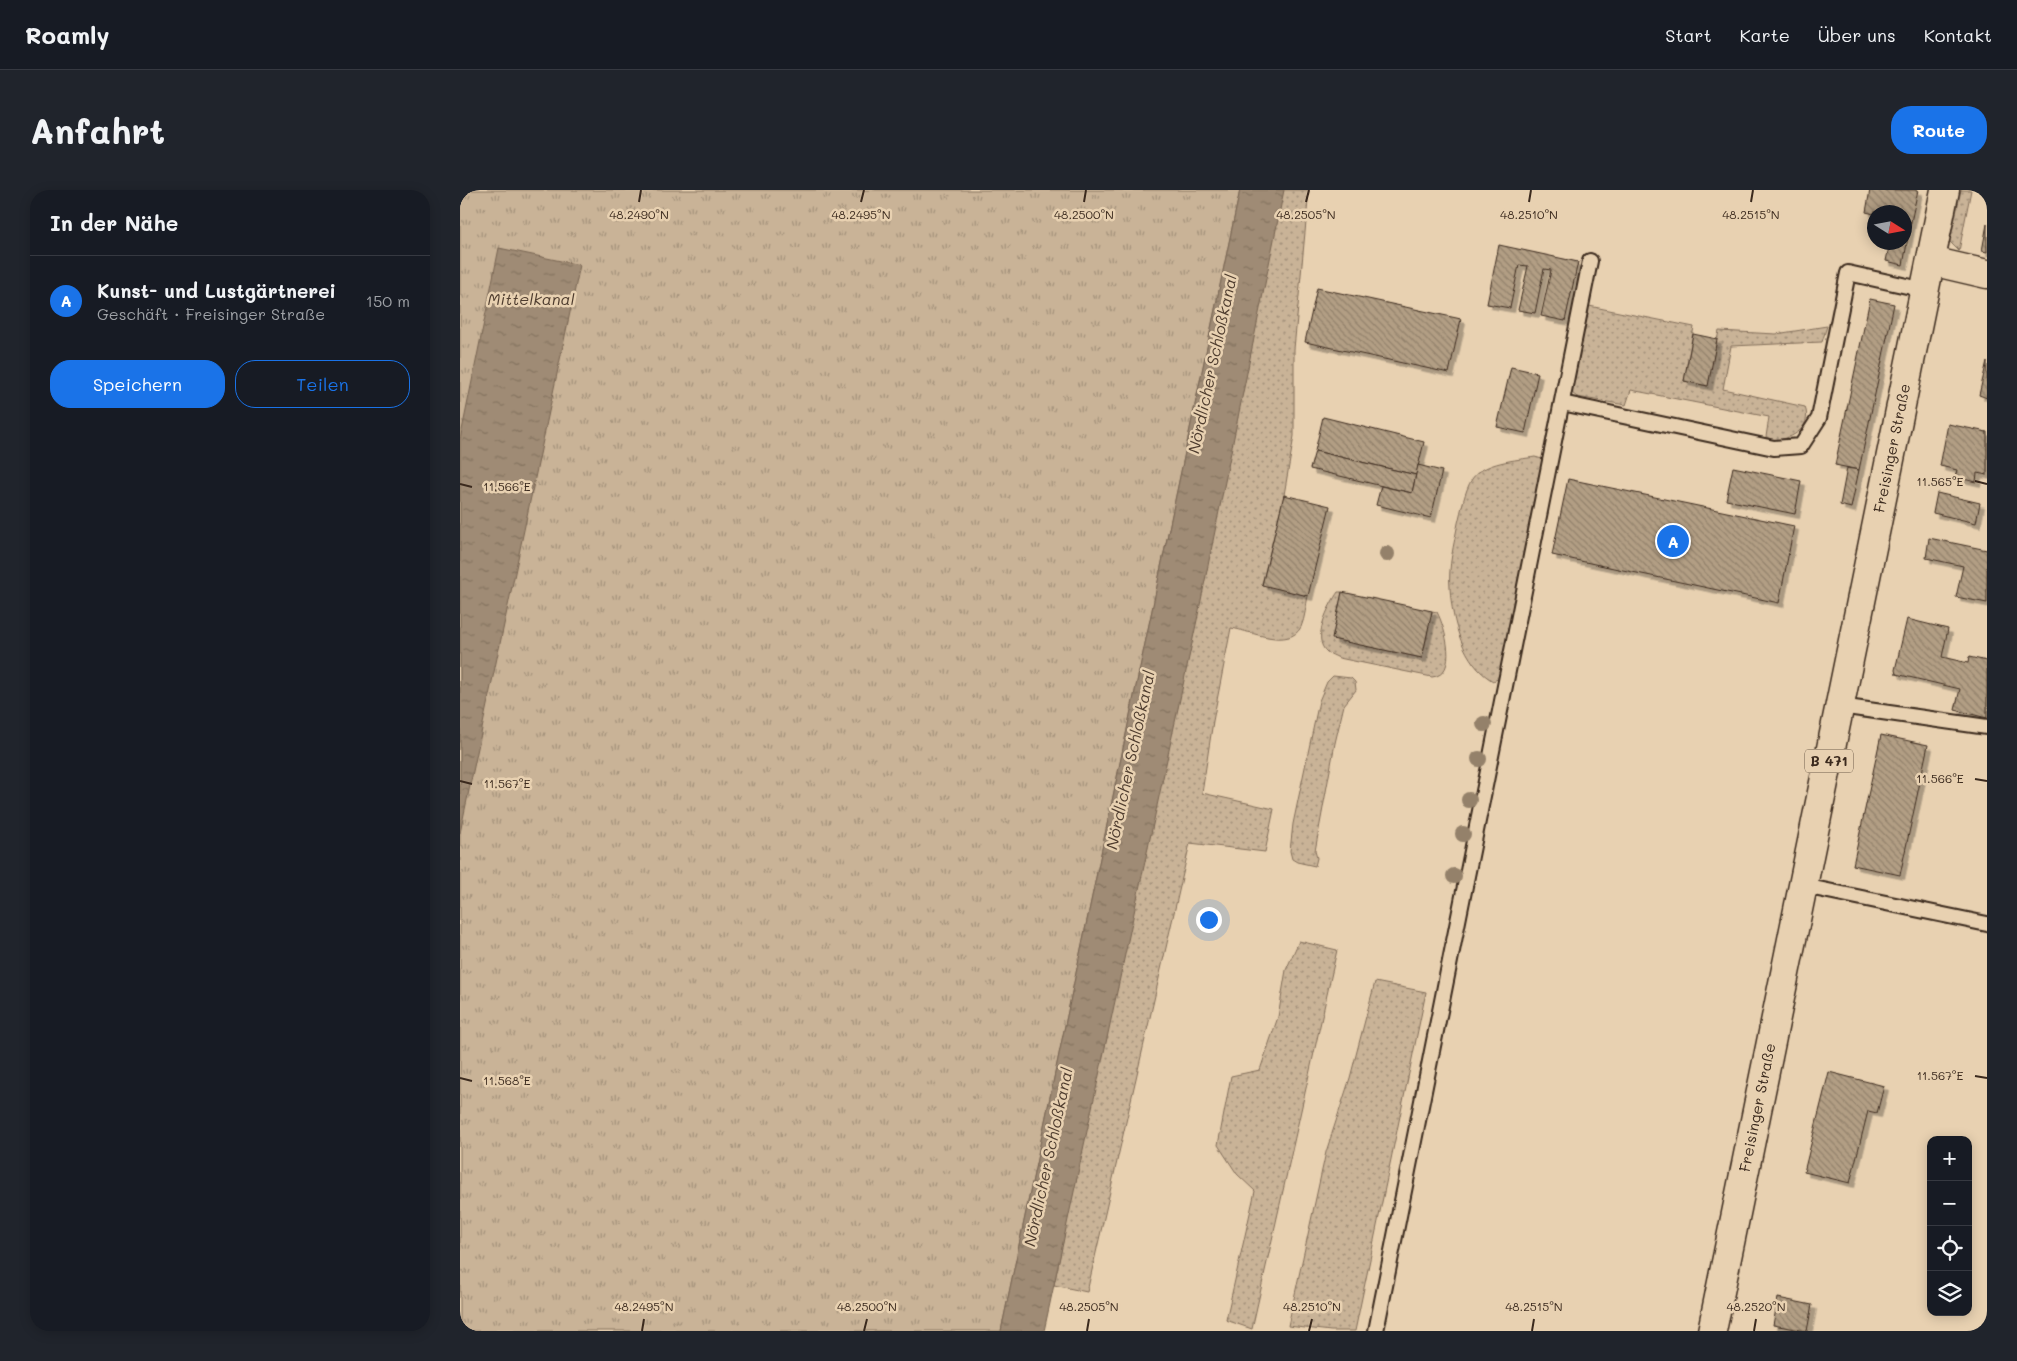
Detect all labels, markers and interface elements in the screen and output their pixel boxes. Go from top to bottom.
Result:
text: Roamly [25,19,109,50]
text: Start [1665,23,1712,47]
text: Karte [1740,23,1790,47]
text: Über uns [1818,23,1896,47]
text: Kontakt [1924,23,1992,47]
button: Route [1891,106,1987,154]
text: Anfahrt [30,107,165,153]
north arrow [1867,205,1912,250]
text: 48.2490°N [609,206,669,222]
text: 48.2495°N [831,206,891,222]
text: 48.2500°N [1054,206,1114,222]
text: 48.2505°N [1276,206,1336,222]
text: 48.2510°N [1500,206,1558,222]
text: 48.2515°N [1722,206,1780,222]
text: In der Nähe [50,209,178,236]
water label: Nördlicher Schloßkanal [1182,273,1241,455]
text: Kunst- und Lustgärtnerei [97,278,336,303]
water label: Mittelkanal [488,288,574,309]
text: A [60,290,72,311]
text: 150 m [366,290,410,311]
text: Geschäft · Freisinger Straße [97,303,325,324]
button: Speichern [50,360,225,408]
button: Teilen [235,360,410,408]
street label: Freisinger Straße [1868,382,1914,514]
text: 11.565°E [1916,473,1964,489]
text: 11.566°E [483,478,531,494]
pin: A [1657,522,1689,560]
water label: Nördlicher Schloßkanal [1100,669,1159,851]
road number: B 471 [1805,750,1853,772]
text: 11.566°E [1916,770,1964,786]
text: 11.567°E [484,775,530,791]
your location [1196,907,1222,933]
street label: Freisinger Straße [1734,1041,1780,1174]
water label: Nördlicher Schloßkanal [1018,1066,1077,1248]
text: 11.567°E [1917,1067,1963,1083]
text: 11.568°E [483,1072,531,1088]
map controls [1927,1136,1972,1316]
button: + [1927,1136,1972,1181]
button: − [1927,1181,1972,1226]
button: locate [1927,1226,1972,1271]
button: layers [1927,1271,1972,1316]
text: 48.2495°N [614,1298,674,1314]
text: 48.2500°N [837,1298,897,1314]
text: 48.2505°N [1059,1298,1119,1314]
text: 48.2510°N [1283,1298,1341,1314]
text: 48.2515°N [1505,1298,1563,1314]
text: 48.2520°N [1726,1298,1786,1314]

